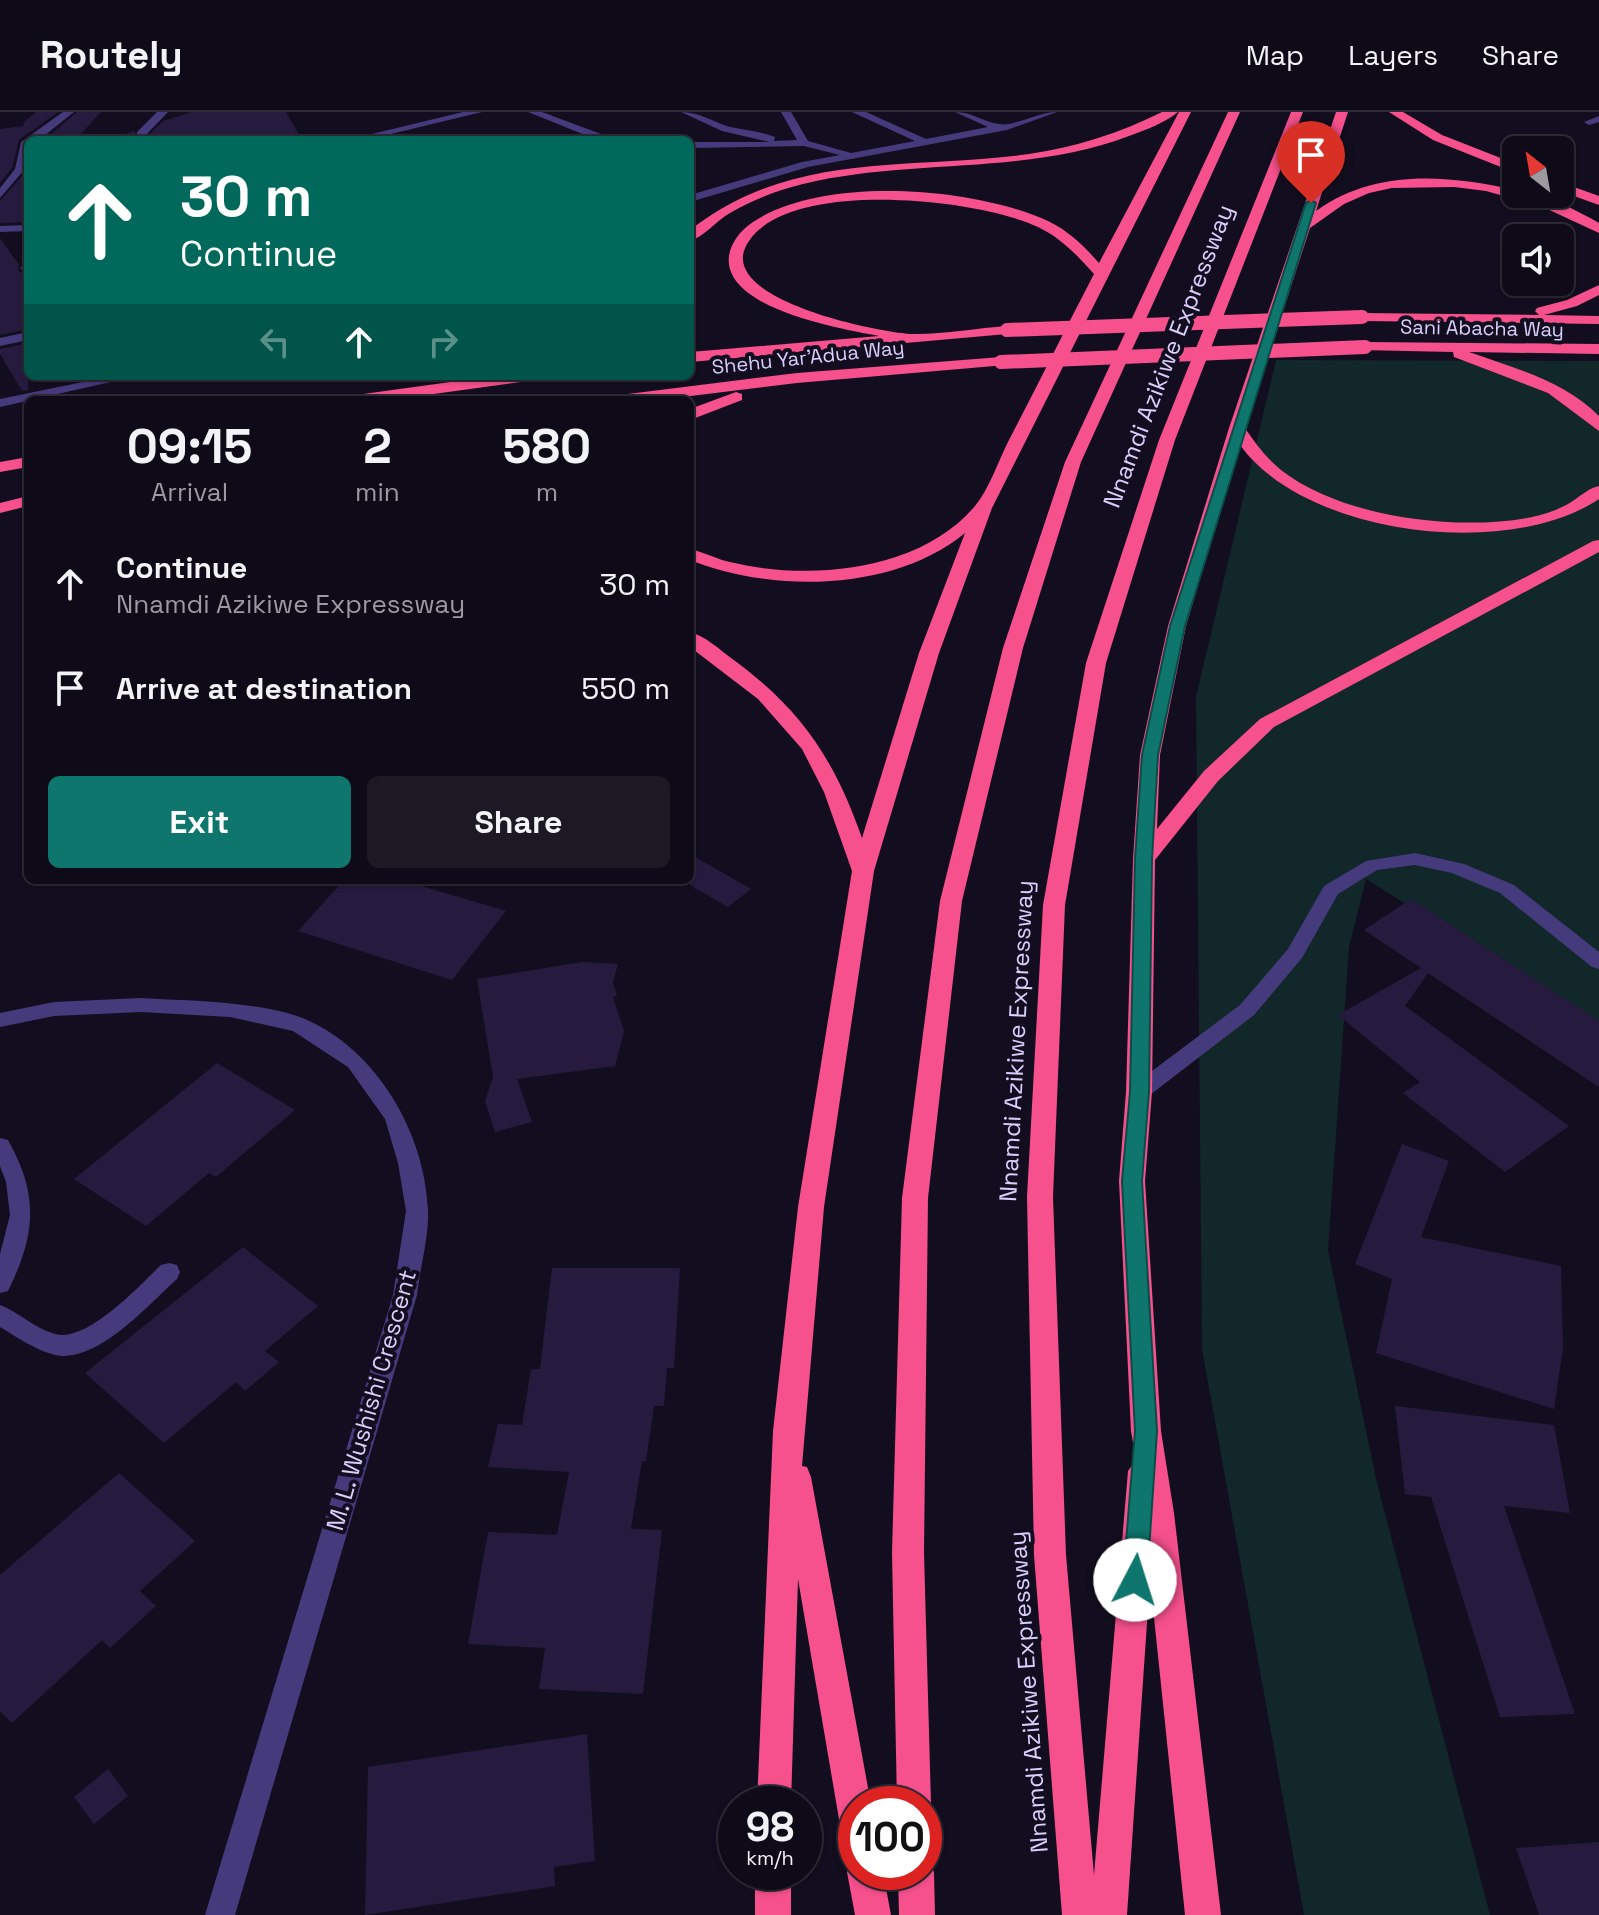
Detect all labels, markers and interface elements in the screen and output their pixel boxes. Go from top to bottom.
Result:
text: Routely [40,31,183,79]
text: Map [1246,37,1304,73]
text: Layers [1348,37,1438,73]
text: Share [1482,37,1559,73]
pin [1277,121,1345,203]
icon: arrive [1289,133,1333,177]
north arrow [1502,136,1574,208]
map controls [1502,136,1574,296]
text: 30 m [180,161,312,232]
icon: ahead [48,168,152,272]
street label: Nnamdi Azikiwe Expressway [1096,200,1240,512]
button: sound [1502,224,1574,296]
text: Continue [180,231,337,277]
street label: Sani Abacha Way [1400,314,1564,342]
icon: left [253,320,297,364]
icon: ahead [337,320,381,364]
icon: right [421,320,465,364]
street label: Shehu Yar'Adua Way [710,334,906,380]
text: 09:15 [127,416,252,477]
text: 2 [363,416,392,477]
text: 580 [503,416,591,477]
text: Arrival [151,475,228,509]
text: min [355,475,400,509]
text: m [536,475,558,509]
text: Continue [116,548,247,587]
icon: ahead [48,562,92,606]
text: 30 m [599,565,670,604]
text: Nnamdi Azikiwe Expressway [116,587,465,621]
icon: arrive [48,666,92,710]
text: Arrive at destination [116,669,412,708]
text: 550 m [581,669,670,708]
button: Exit [48,776,351,868]
button: Share [367,776,670,868]
street label: Nnamdi Azikiwe Expressway [992,879,1040,1203]
street label: M. L. Wushishi Crescent [319,1266,423,1534]
street label: Nnamdi Azikiwe Expressway [1001,1530,1055,1854]
position arrow [1093,1538,1177,1622]
speed limit sign: 100 [838,1786,942,1890]
text: 98 [746,1802,794,1853]
text: km/h [746,1845,794,1871]

